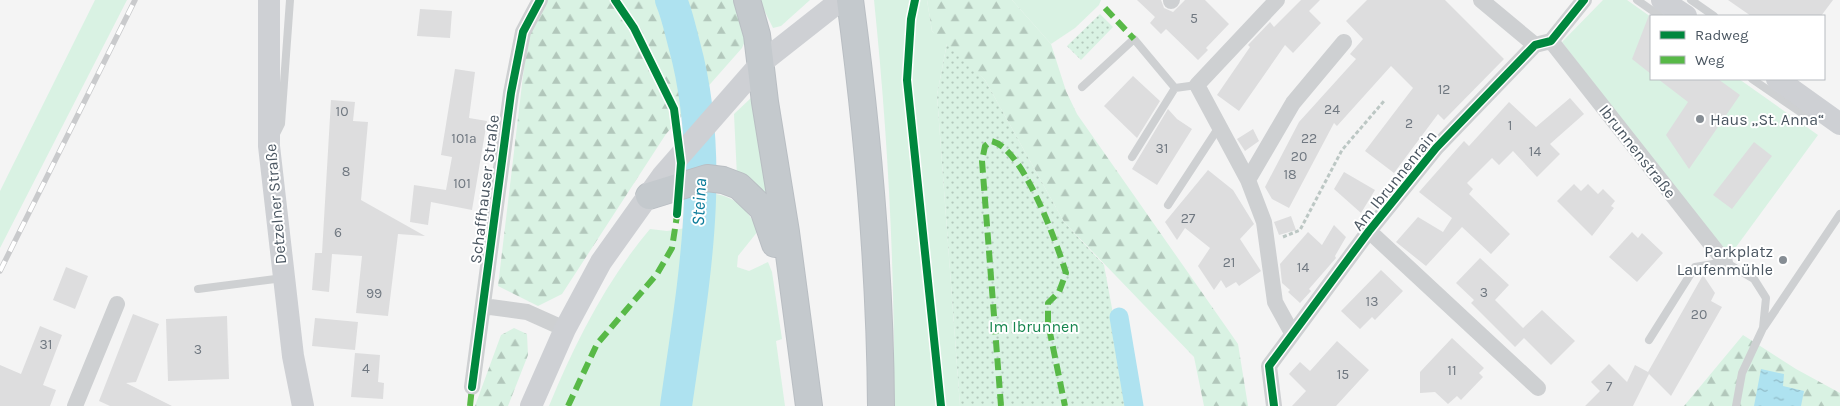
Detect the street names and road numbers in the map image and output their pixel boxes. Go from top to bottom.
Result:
street label: Ibrunnenstraße [1595,101,1680,202]
street label: Schaffhauser Straße [466,113,503,265]
street label: Am Ibrunnenrain [1348,126,1441,234]
street label: Detzelner Straße [261,143,290,265]

